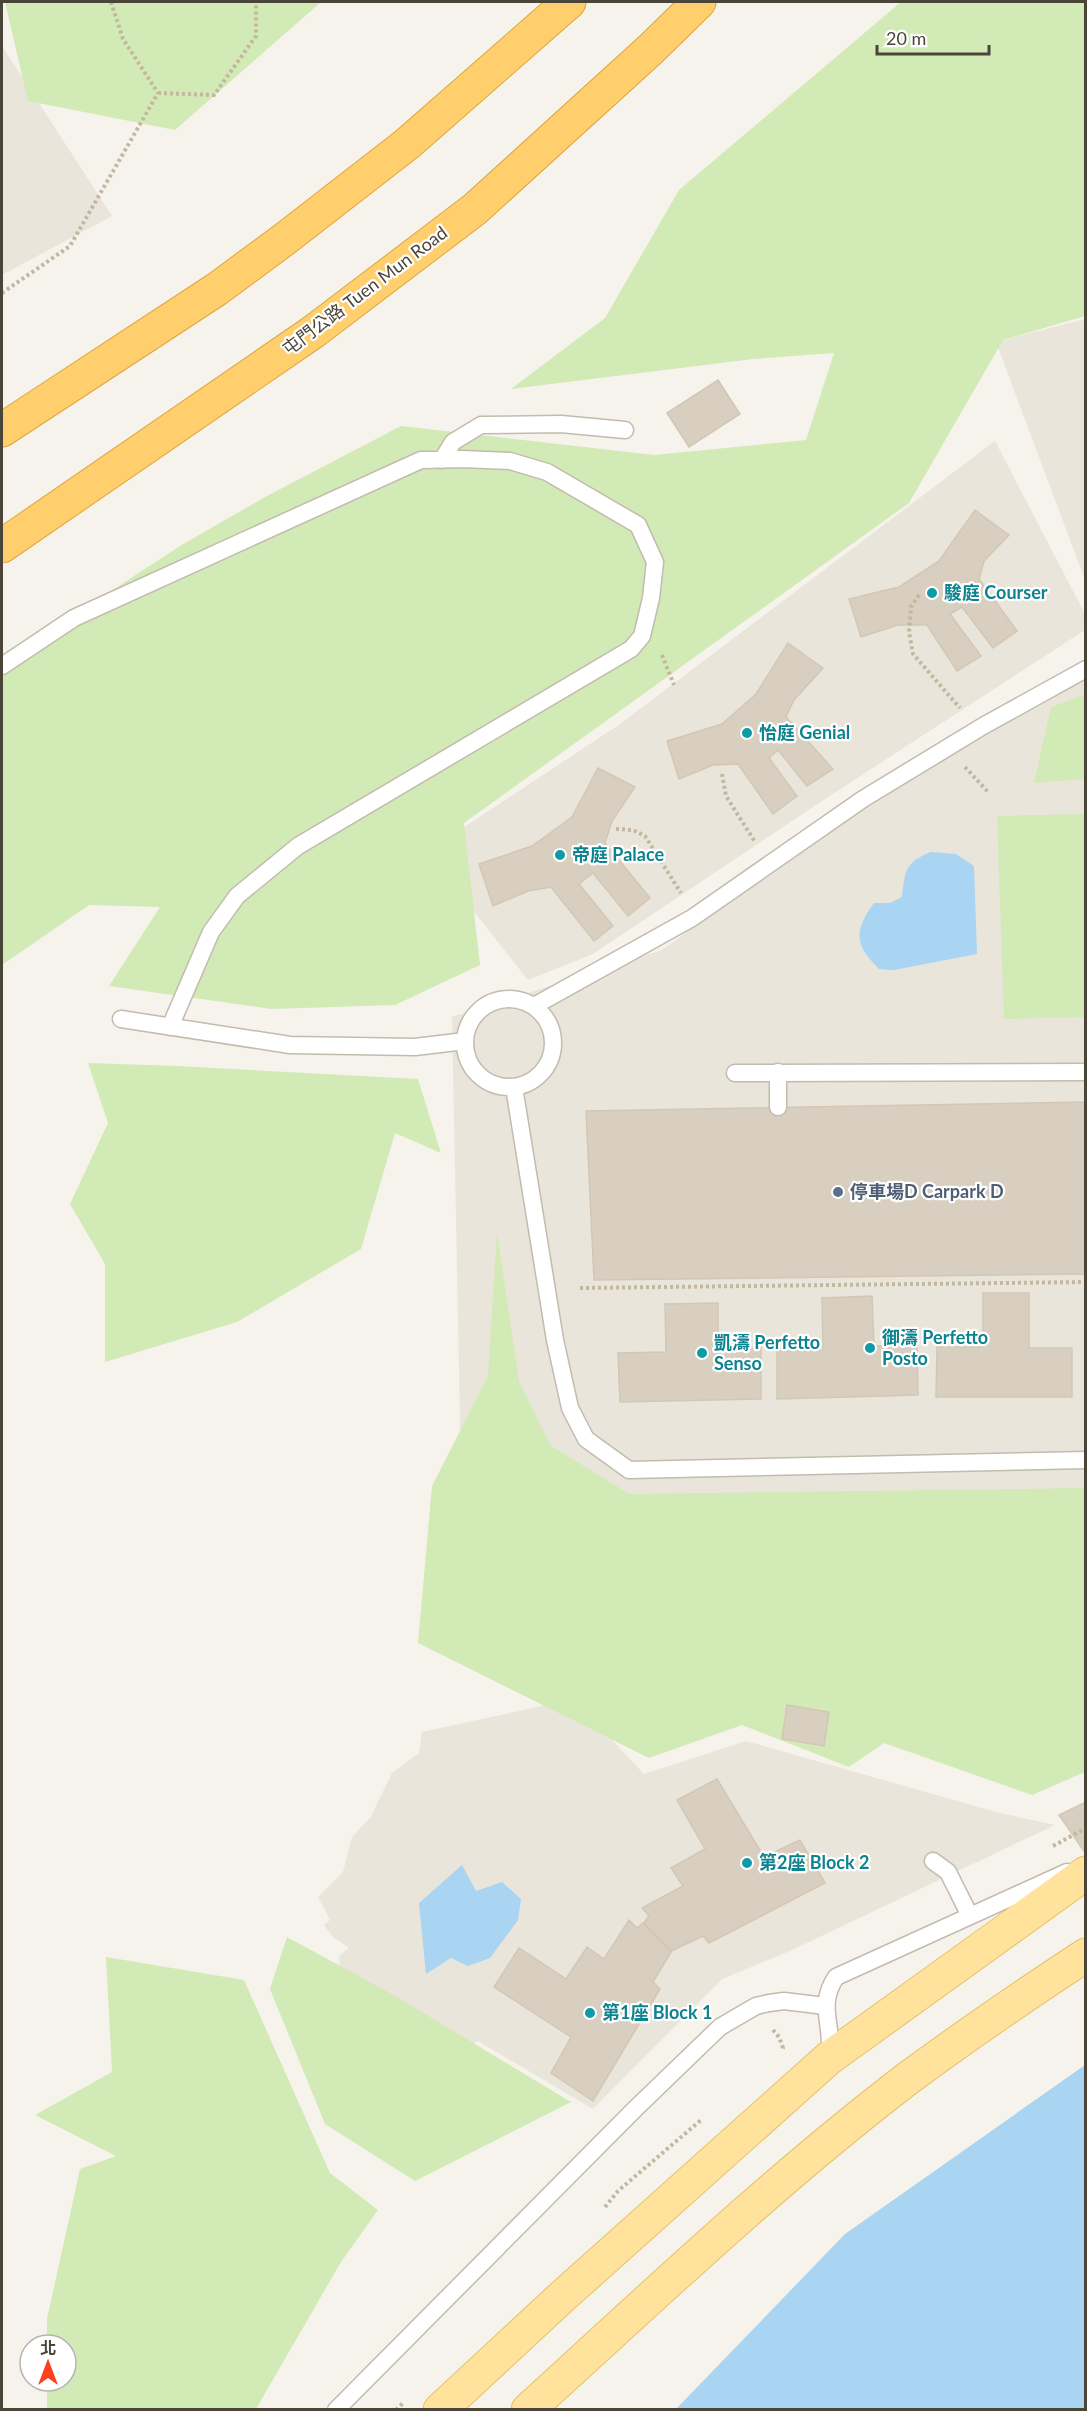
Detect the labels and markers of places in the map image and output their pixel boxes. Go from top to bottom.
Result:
place label: 駿庭 Courser [944,581,1048,603]
marker: 駿庭 Courser [925,586,939,600]
place label: 怡庭 Genial [759,721,850,743]
marker: 怡庭 Genial [740,726,754,740]
place label: 帝庭 Palace [572,843,664,865]
marker: 帝庭 Palace [553,848,567,862]
place label: 停車場D Carpark D [850,1180,1004,1202]
marker: 停車場D Carpark D [831,1185,845,1199]
place label: 御濤 Perfetto Posto [882,1326,988,1369]
place label: 凱濤 Perfetto Senso [714,1331,820,1374]
marker: 御濤 Perfetto Posto [863,1341,877,1355]
marker: 凱濤 Perfetto Senso [695,1346,709,1360]
place label: 第2座 Block 2 [759,1851,869,1873]
marker: 第2座 Block 2 [740,1856,754,1870]
place label: 第1座 Block 1 [602,2001,712,2023]
marker: 第1座 Block 1 [583,2006,597,2020]

